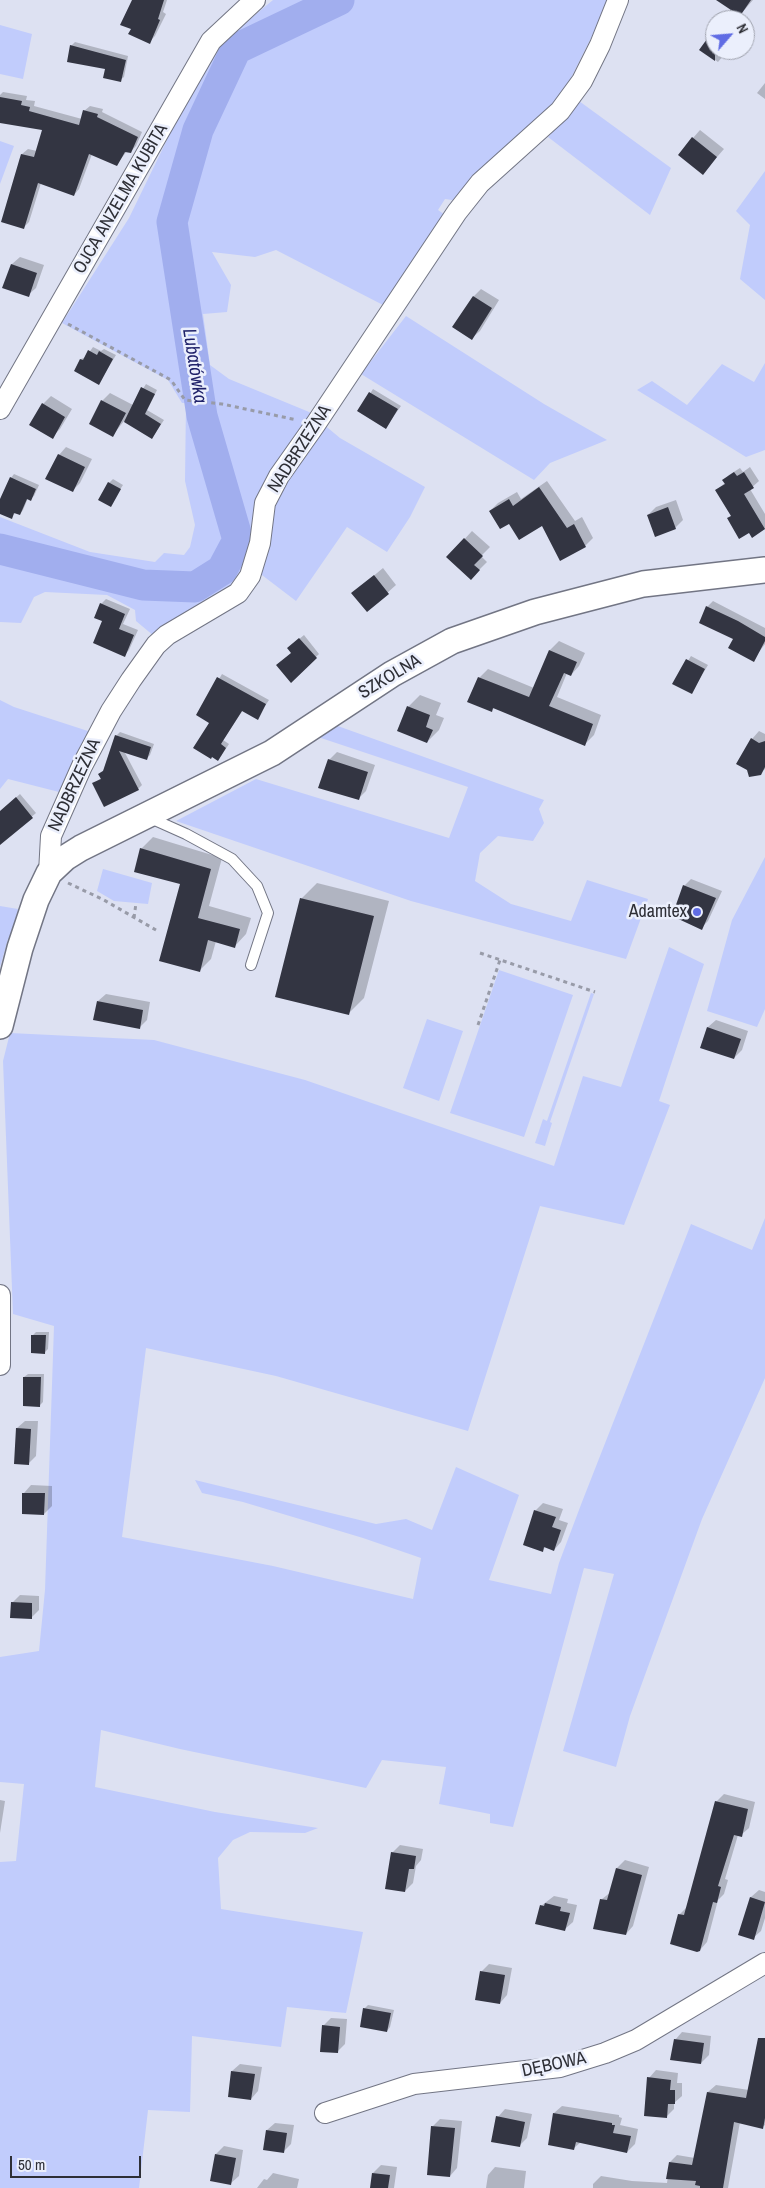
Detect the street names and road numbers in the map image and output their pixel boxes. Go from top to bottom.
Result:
street label: OJCA ANZELMA KUBITA [69,120,173,278]
street label: NADBRZEŻNA [264,401,336,497]
street label: SZKOLNA [355,650,425,704]
street label: NADBRZEŻNA [44,735,106,835]
street label: DĘBOWA [520,2048,588,2082]

